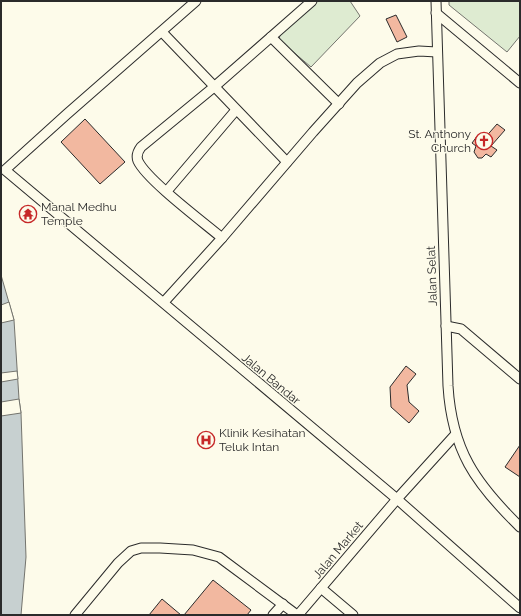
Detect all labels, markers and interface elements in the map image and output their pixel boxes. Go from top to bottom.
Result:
place label: St. Anthony Church [408,127,471,155]
church icon: St. Anthony Church [474,131,494,151]
place label: Manal Medhu Temple [41,200,117,228]
temple icon: Manal Medhu Temple [18,204,38,224]
street label: Jalan Selat [424,246,440,306]
street label: Jalan Bandar [239,351,304,408]
place label: Klinik Kesihatan Teluk Intan [219,426,305,454]
hospital icon: Klinik Kesihatan Teluk Intan [196,430,216,450]
street label: Jalan Market [310,519,366,581]

